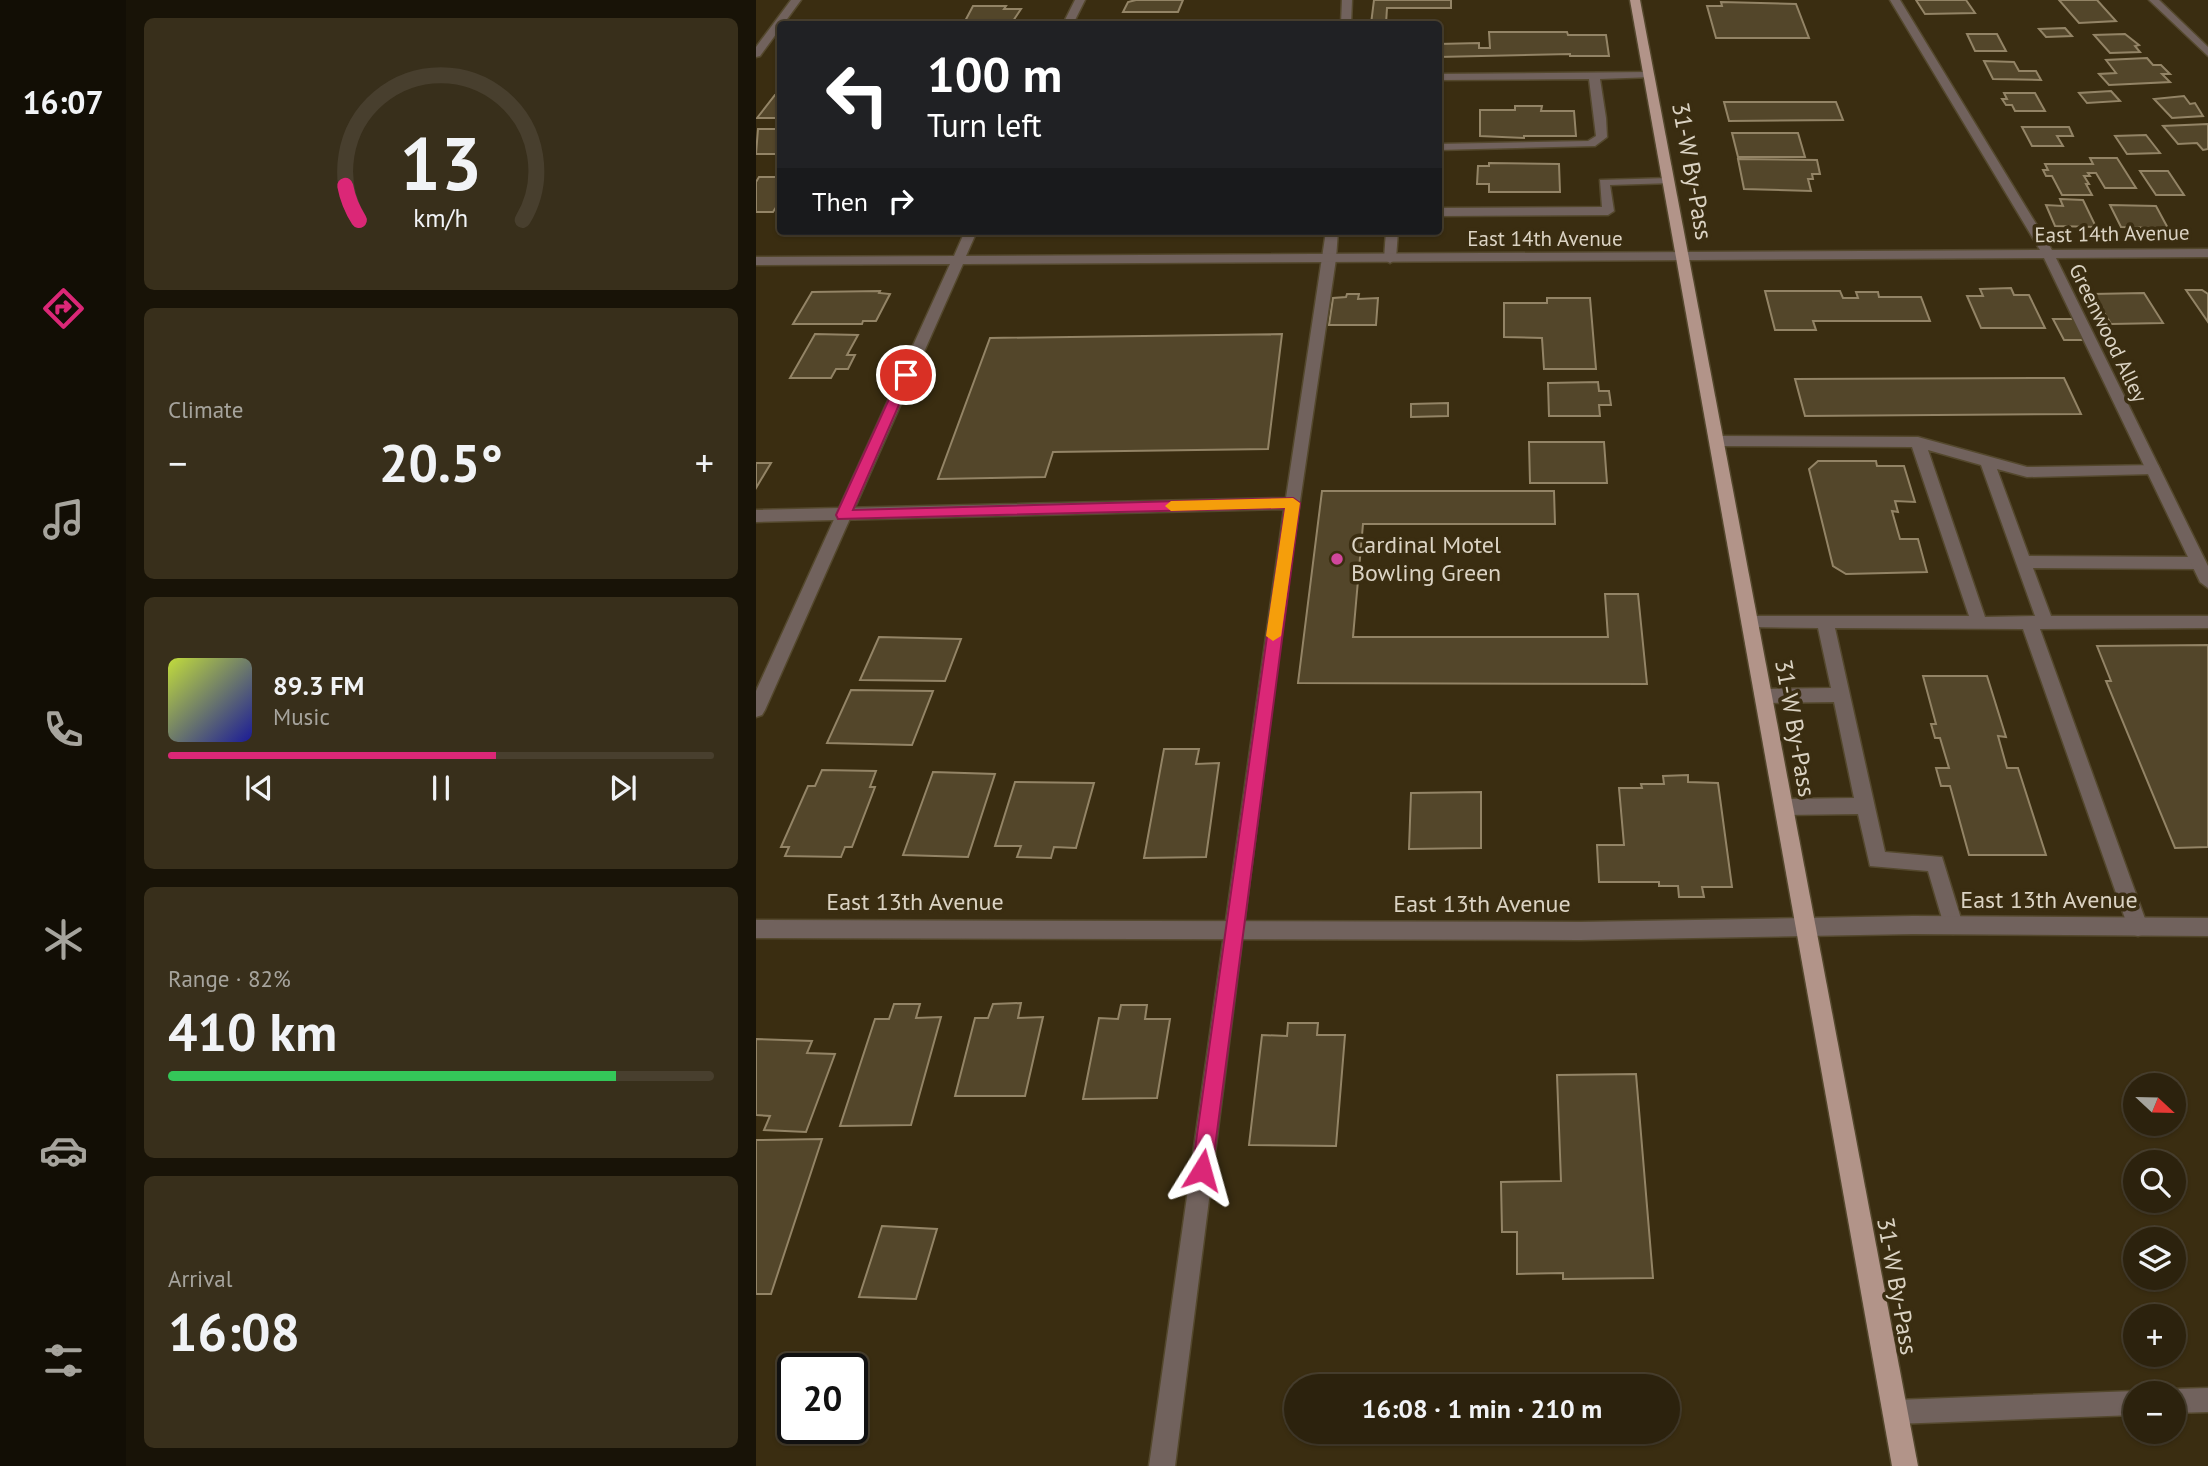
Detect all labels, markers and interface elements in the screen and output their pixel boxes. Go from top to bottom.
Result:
text: 100 m [927,42,1062,106]
icon: left [812,49,903,140]
text: 16:07 [22,81,104,123]
street label: 31-W By-Pass [1665,100,1720,242]
text: Turn left [927,104,1042,146]
text: 13 [400,116,482,210]
icon: right [882,182,920,220]
text: Then [812,185,868,218]
text: km/h [414,202,468,234]
street label: East 14th Avenue [2034,219,2190,248]
street label: East 14th Avenue [1467,225,1623,252]
street label: Greenwood Alley [2063,259,2154,407]
icon: directions [39,284,88,333]
pin [876,345,936,405]
icon: arrive [887,356,925,394]
text: Climate [168,395,243,424]
text: 20.5° [379,429,503,496]
text: − [168,438,187,487]
text: + [695,438,714,487]
icon: music [39,495,88,544]
place label: Cardinal Motel Bowling Green [1351,529,1501,588]
marker: Cardinal Motel Bowling Green [1329,551,1345,567]
street label: 31-W By-Pass [1768,657,1823,799]
text: 89.3 FM [273,669,364,702]
text: Music [273,702,330,731]
icon: phone [39,705,88,754]
icon: previous [240,769,278,807]
icon: pause [422,769,460,807]
icon: next [604,769,642,807]
street label: East 13th Avenue [1960,884,2138,915]
street label: East 13th Avenue [826,886,1004,917]
street label: East 13th Avenue [1393,888,1571,919]
icon: climate [39,915,88,964]
text: Range · 82% [168,964,291,993]
text: 410 km [168,998,337,1065]
north arrow [2123,1073,2186,1136]
map controls [2123,1073,2186,1444]
icon: car [39,1126,88,1175]
position arrow [1165,1133,1239,1207]
button: search [2123,1150,2186,1213]
street label: 31-W By-Pass [1870,1215,1925,1357]
button: layers [2123,1227,2186,1290]
text: Arrival [168,1264,232,1293]
text: 16:08 [168,1298,300,1365]
button: + [2123,1304,2186,1367]
icon: filters [39,1336,88,1385]
speed limit sign: 20 [777,1353,868,1444]
button: − [2123,1381,2186,1444]
text: 16:08 · 1 min · 210 m [1362,1392,1602,1425]

